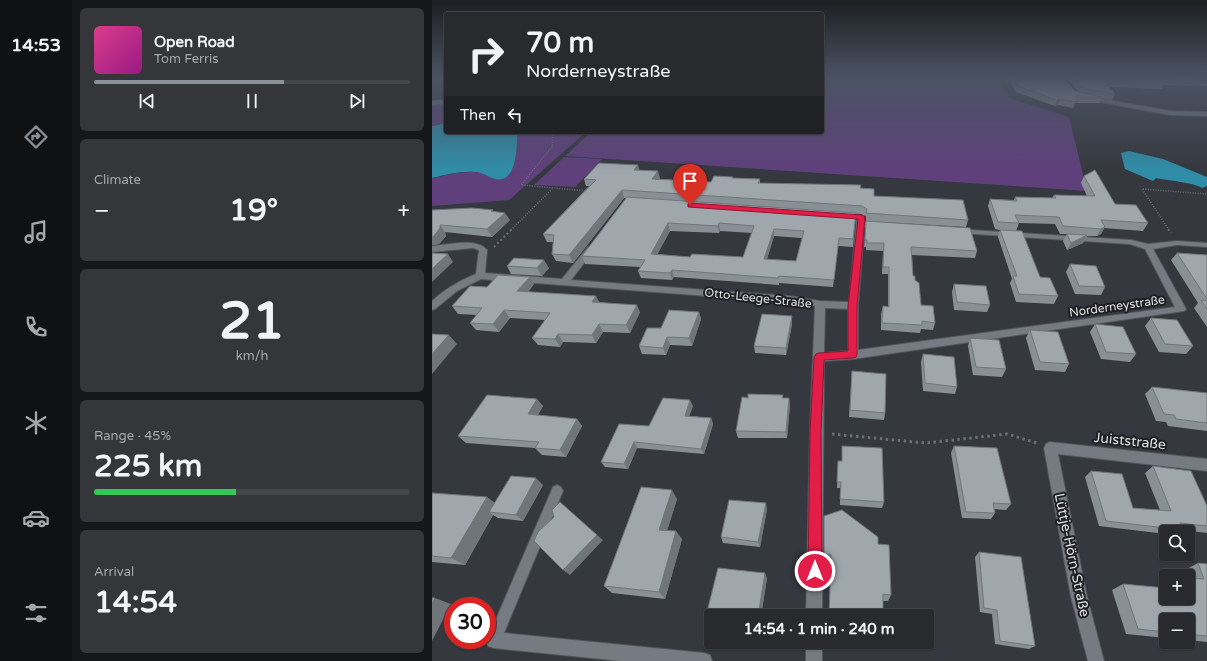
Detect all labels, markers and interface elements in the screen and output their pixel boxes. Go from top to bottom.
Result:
text: 70 m [526,26,594,60]
icon: right [460,28,512,80]
text: Open Road [154,33,235,51]
text: 14:53 [11,34,61,56]
text: Tom Ferris [154,51,218,67]
text: Norderneystraße [526,60,671,82]
icon: previous [136,90,158,112]
icon: pause [241,90,263,112]
icon: next [346,90,368,112]
icon: left [504,104,526,126]
text: Then [460,106,496,124]
icon: directions [22,123,50,151]
pin [673,164,707,205]
icon: arrive [679,170,701,192]
text: Climate [94,172,141,188]
text: 19° [229,192,278,229]
text: − [94,198,110,224]
text: + [398,198,410,224]
icon: music [22,218,50,246]
street label: Otto-Leege-Straße [704,285,812,311]
text: 21 [219,290,285,353]
street label: Norderneystraße [1068,292,1166,320]
icon: phone [22,313,50,341]
text: km/h [236,348,268,364]
icon: climate [22,409,50,437]
text: Range · 45% [94,428,171,444]
street label: Juiststraße [1093,429,1167,453]
text: 225 km [94,448,202,485]
street label: Lüttje-Hörn-Straße [1051,492,1093,618]
icon: car [22,504,50,532]
map controls [1159,525,1195,649]
button: search [1159,525,1195,561]
position arrow [794,550,836,592]
text: Arrival [94,564,134,580]
button: + [1159,569,1195,605]
text: 14:54 [94,584,177,621]
speed limit sign: 30 [444,597,496,649]
icon: filters [22,599,50,627]
button: − [1159,613,1195,649]
text: 14:54 · 1 min · 240 m [744,620,894,638]

